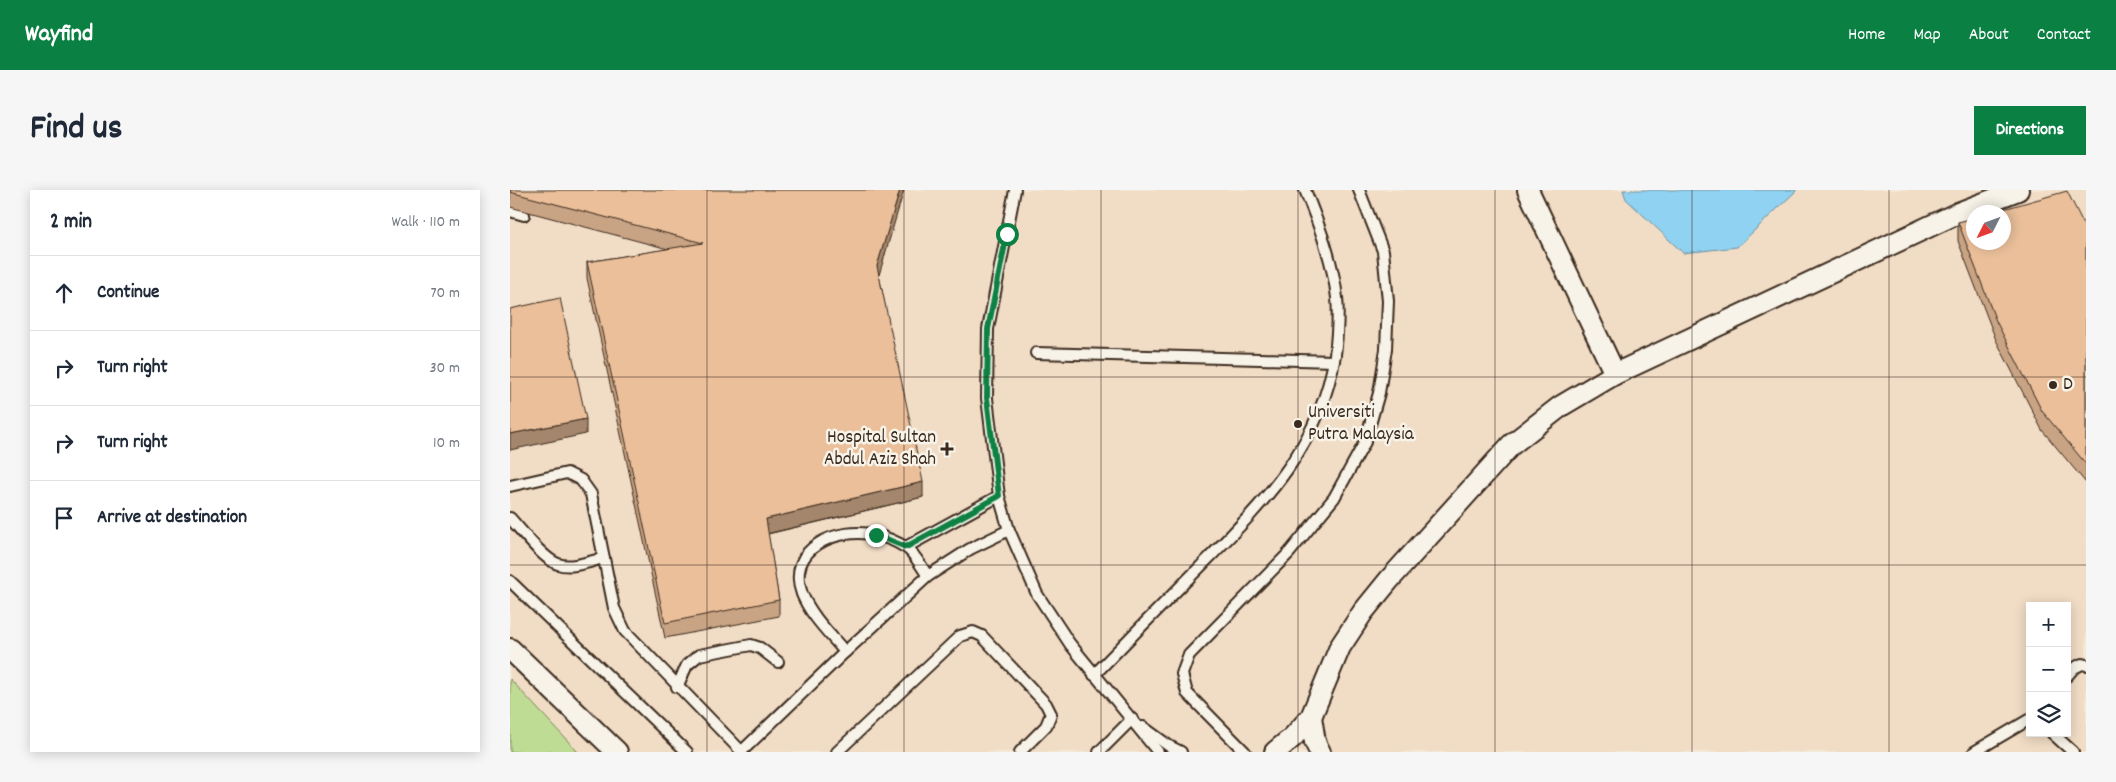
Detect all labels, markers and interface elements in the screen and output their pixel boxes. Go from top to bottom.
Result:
text: Wayfind [25,18,93,52]
text: Home [1848,23,1885,48]
text: Map [1913,23,1941,48]
text: About [1969,23,2009,48]
text: Contact [2037,23,2091,48]
text: Find us [30,105,122,155]
button: Directions [1974,106,2086,155]
north arrow [1966,205,2011,250]
text: 2 min [50,208,92,238]
text: Walk · 110 m [392,211,460,234]
route start [996,223,1019,246]
icon: ahead [50,279,78,307]
text: Continue [97,280,159,307]
text: 70 m [430,282,460,305]
icon: right [50,354,78,382]
text: Turn right [97,355,168,382]
text: 30 m [430,357,460,380]
place label: D [2063,372,2073,399]
marker: D [2047,379,2059,391]
place label: Universiti Putra Malaysia [1308,400,1415,449]
marker: Universiti Putra Malaysia [1292,418,1304,430]
place label: Hospital Sultan Abdul Aziz Shah [824,425,936,474]
icon: right [50,429,78,457]
text: Turn right [97,430,168,457]
text: 10 m [433,432,460,455]
marker: Hospital Sultan Abdul Aziz Shah [940,442,954,456]
icon: arrive [50,504,78,532]
text: Arrive at destination [97,505,247,532]
route end [865,524,888,547]
map controls [2026,602,2071,737]
button: + [2026,602,2071,647]
button: − [2026,647,2071,692]
button: layers [2026,692,2071,737]

